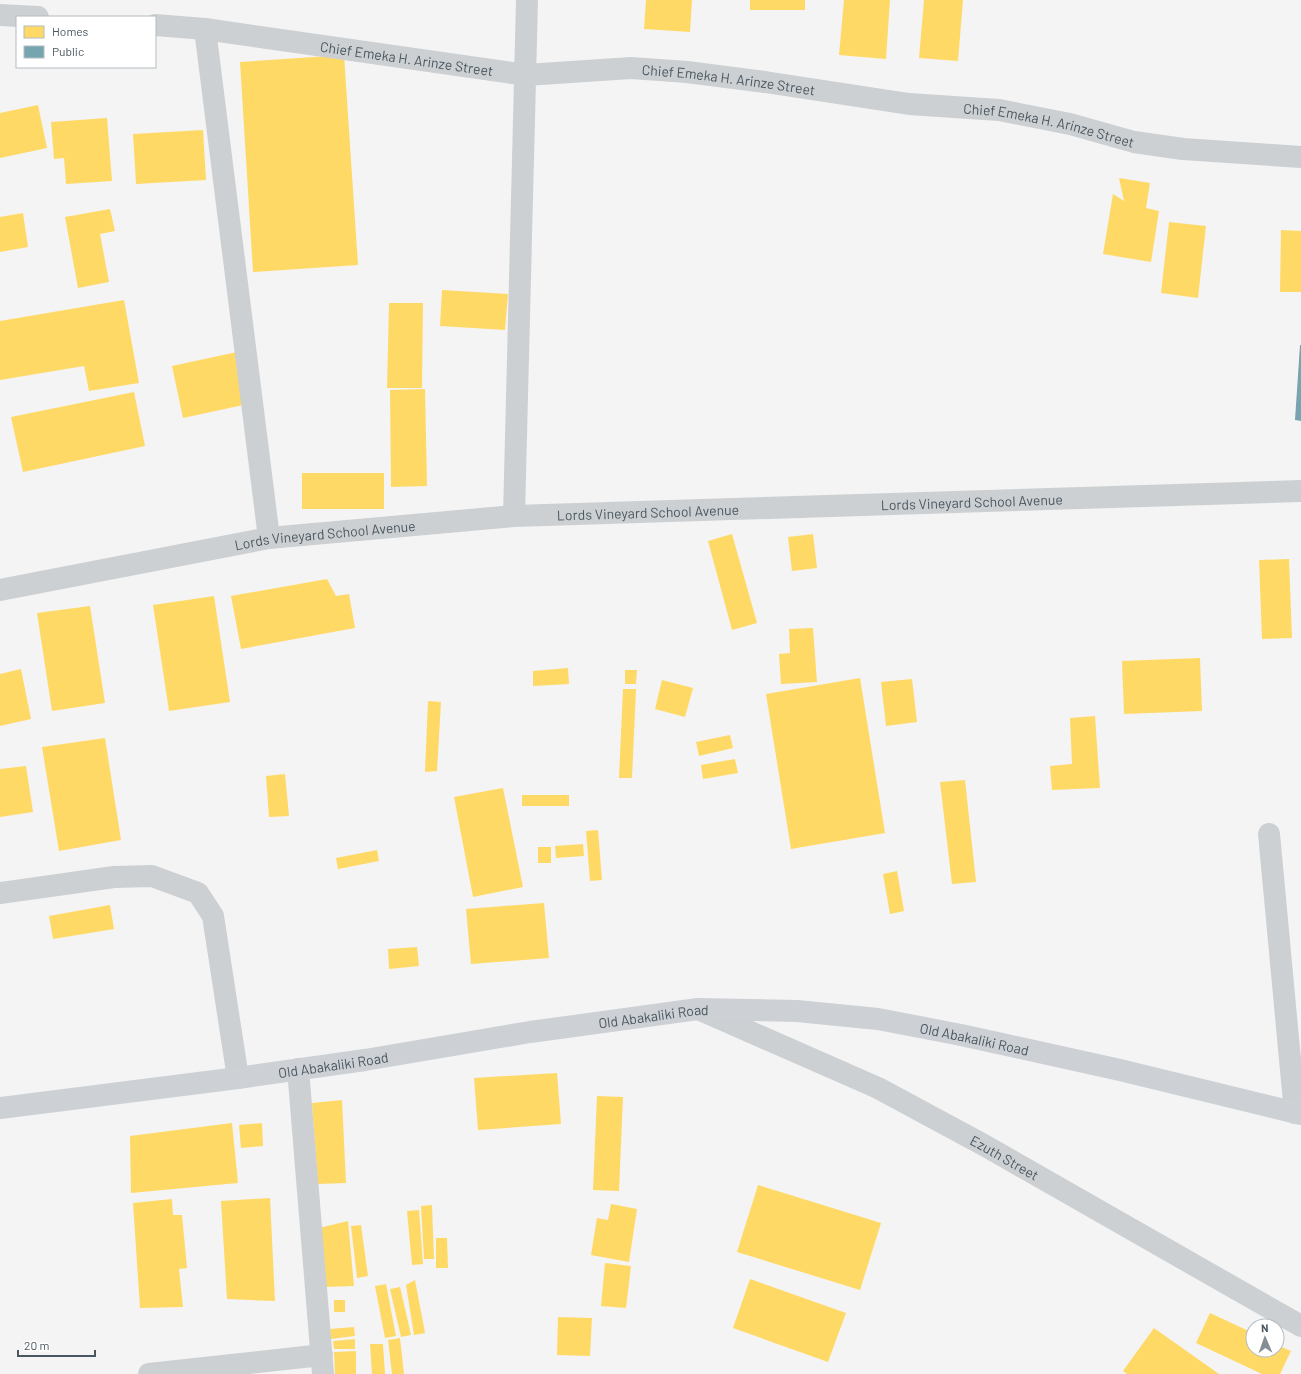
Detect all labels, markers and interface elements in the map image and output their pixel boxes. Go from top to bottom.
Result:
legend [16,16,156,68]
text: Homes [52,24,89,38]
street label: Chief Emeka H. Arinze Street [319,37,494,79]
text: Public [52,44,84,58]
street label: Chief Emeka H. Arinze Street [641,60,816,98]
street label: Chief Emeka H. Arinze Street [963,99,1136,150]
street label: Lords Vineyard School Avenue [881,490,1063,513]
street label: Lords Vineyard School Avenue [557,500,739,523]
street label: Lords Vineyard School Avenue [233,516,416,553]
street label: Old Abakaliki Road [597,1000,709,1031]
street label: Old Abakaliki Road [919,1019,1031,1058]
street label: Old Abakaliki Road [277,1048,389,1081]
street label: Ezuth Street [968,1131,1042,1183]
north arrow [1245,1318,1285,1358]
text: N [1261,1321,1269,1334]
scale bar [18,1332,95,1358]
text: 20 m [24,1338,50,1352]

